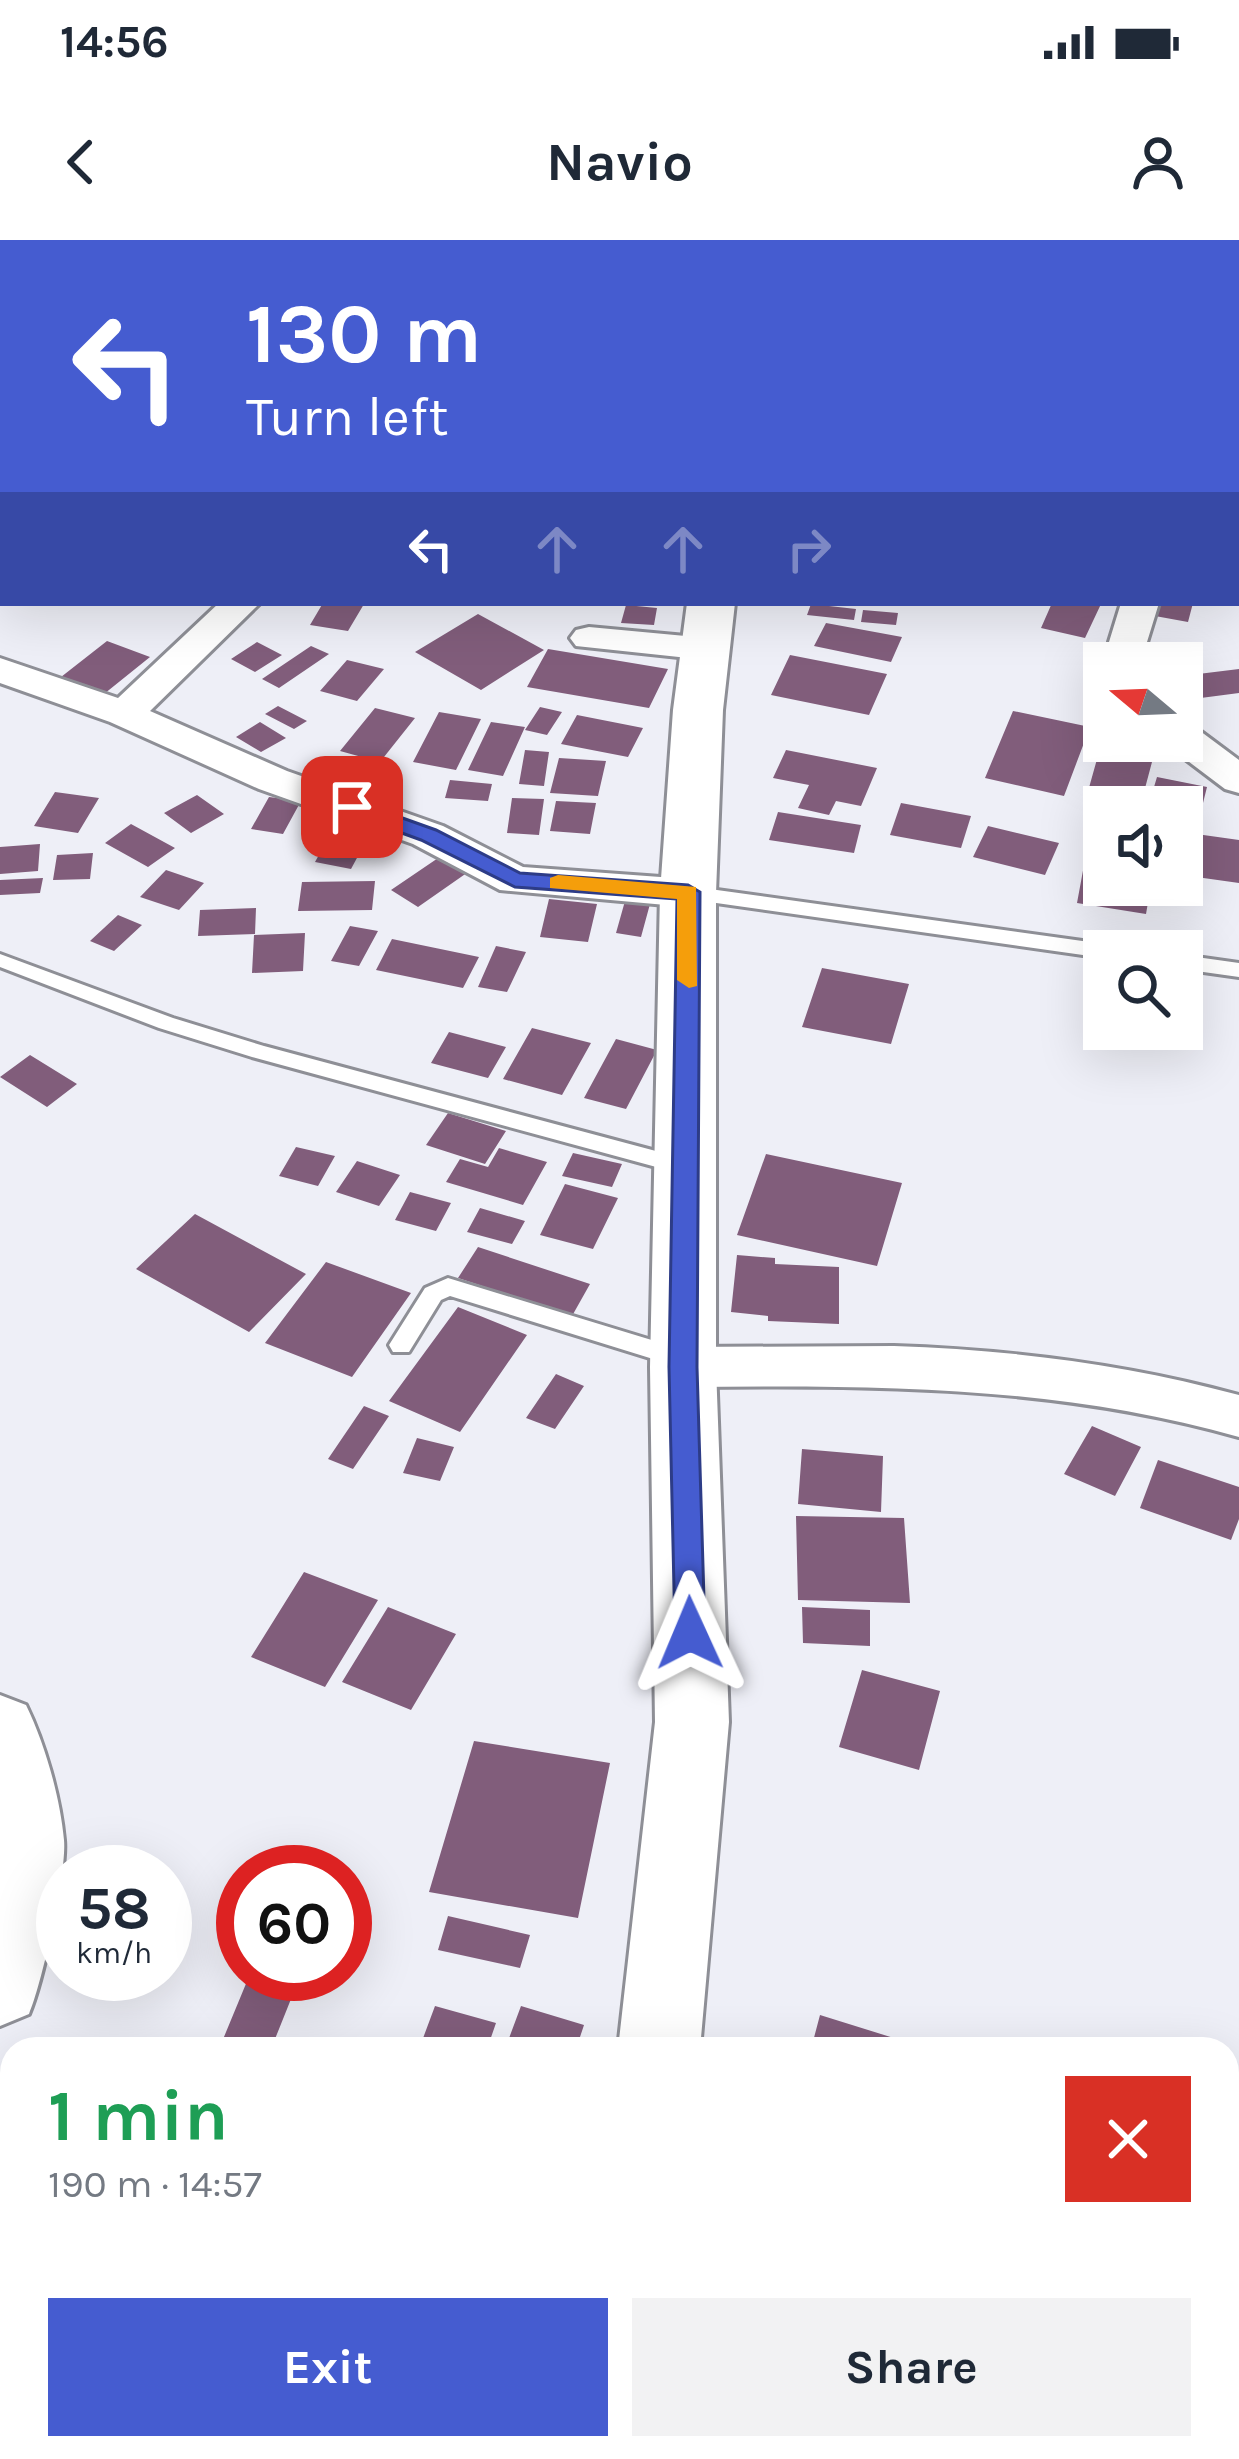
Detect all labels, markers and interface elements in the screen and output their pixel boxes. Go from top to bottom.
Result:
text: 14:56 [60,16,168,68]
icon: back [48,129,114,195]
icon: person [1125,129,1191,195]
text: Navio [546,130,693,194]
text: 130 m [246,285,482,383]
icon: left [48,288,204,444]
text: Turn left [246,385,449,449]
icon: left [398,516,464,582]
icon: ahead [524,516,590,582]
icon: ahead [650,516,716,582]
icon: right [776,516,842,582]
north arrow [1083,642,1203,762]
map controls [1083,642,1203,1050]
pin [301,756,403,858]
icon: arrive [319,774,385,840]
button: sound [1083,786,1203,906]
button: search [1083,930,1203,1050]
position arrow [627,1570,753,1696]
speed limit sign: 60 [216,1845,372,2001]
text: 58 [77,1873,151,1943]
text: km/h [76,1935,152,1971]
text: 1 min [48,2074,229,2158]
button: close [1065,2076,1191,2202]
text: 190 m · 14:57 [48,2161,262,2207]
button: Exit [48,2298,608,2436]
button: Share [632,2298,1191,2436]

